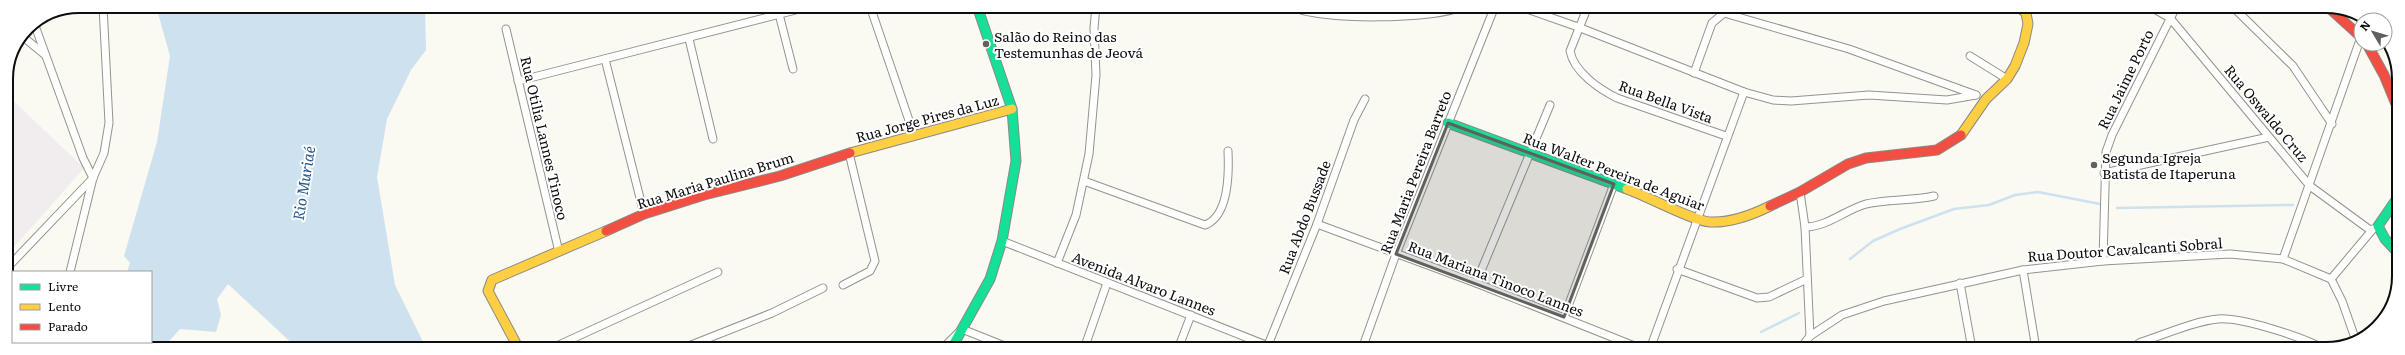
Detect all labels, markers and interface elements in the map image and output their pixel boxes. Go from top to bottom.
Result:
north arrow [2353,12,2393,52]
text: N [2355,17,2373,34]
place label: Salão do Reino das Testemunhas de Jeová [994,26,1144,62]
street label: Rua Jaime Porto [2092,26,2158,132]
marker: Salão do Reino das Testemunhas de Jeová [981,39,991,49]
street label: Rua Otilia Lannes Tinoco [516,54,574,222]
street label: Rua Oswaldo Cruz [2220,60,2314,166]
street label: Rua Bella Vista [1616,75,1716,127]
street label: Rua Maria Pereira Barreto [1375,88,1455,256]
street label: Rua Jorge Pires da Luz [853,89,1001,147]
street label: Rua Walter Pereira de Aguiar [1520,127,1708,215]
water label: Rio Muriaé [286,144,320,222]
street label: Rua Maria Paulina Brum [634,146,796,213]
place label: Segunda Igreja Batista de Itaperuna [2102,147,2236,183]
street label: Rua Abdo Bussade [1273,157,1335,277]
marker: Segunda Igreja Batista de Itaperuna [2089,160,2099,170]
street label: Rua Doutor Cavalcanti Sobral [2027,232,2224,266]
street label: Rua Mariana Tinoco Lannes [1405,235,1587,321]
street label: Avenida Alvaro Lannes [1069,246,1219,320]
legend [12,271,152,343]
text: Livre [48,277,78,295]
text: Lento [48,297,81,315]
text: Parado [48,317,88,335]

